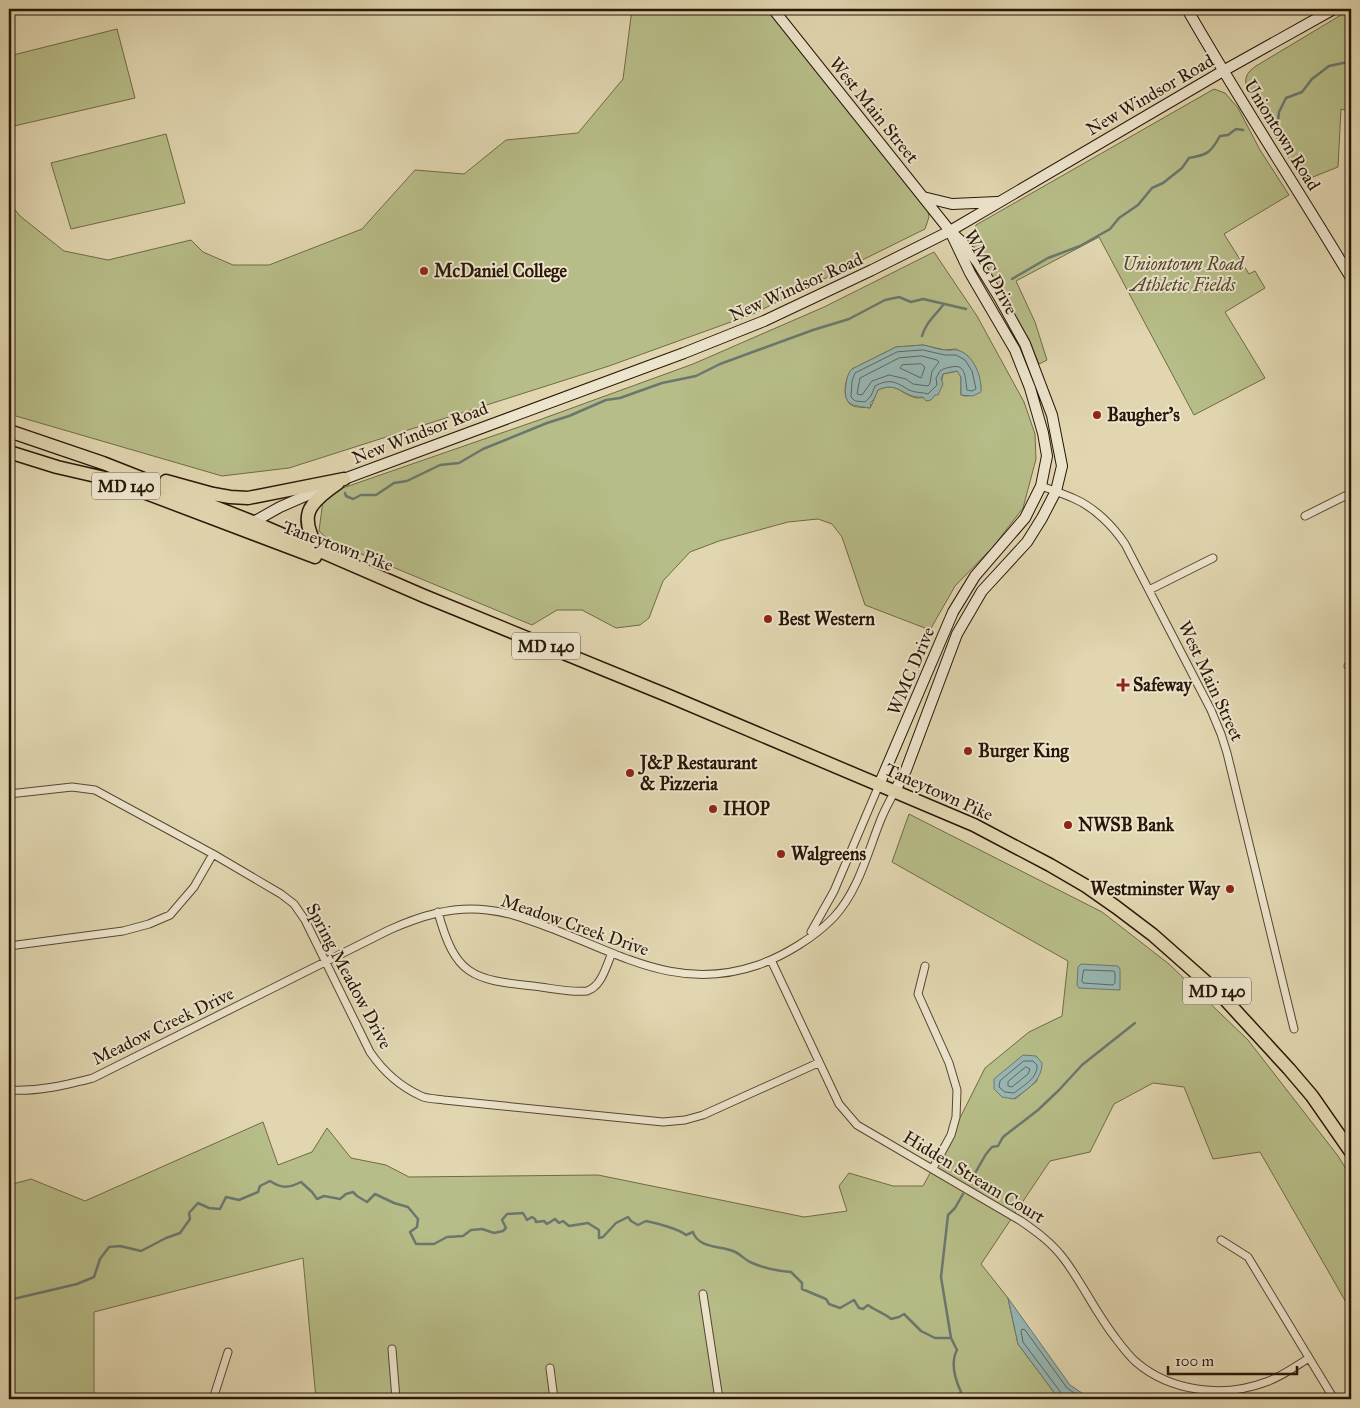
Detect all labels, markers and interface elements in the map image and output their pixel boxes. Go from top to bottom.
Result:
street label: New Windsor Road [1082,50,1218,140]
street label: West Main Street [825,53,924,168]
street label: Uniontown Road [1239,76,1325,194]
street label: WMC Drive [959,226,1023,318]
street label: New Windsor Road [726,248,866,326]
park label: Uniontown Road Athletic Fields [1122,253,1245,296]
place label: McDaniel College [434,260,568,283]
marker: McDaniel College [418,265,430,277]
street label: New Windsor Road [349,397,491,469]
place label: Baugher's [1107,404,1180,427]
marker: Baugher's [1091,409,1103,421]
road number: MD 140 [92,472,160,500]
street label: Taneytown Pike [280,516,396,576]
place label: Best Western [778,608,875,630]
marker: Best Western [762,613,774,625]
street label: West Main Street [1174,617,1249,745]
street label: WMC Drive [883,624,939,718]
road number: MD 140 [512,632,580,659]
place label: Safeway [1133,674,1193,697]
marker: Safeway [1117,679,1129,691]
place label: Burger King [978,740,1069,763]
marker: Burger King [962,745,974,757]
place label: J&P Restaurant & Pizzeria [638,752,758,795]
street label: Taneytown Pike [881,758,997,826]
marker: J&P Restaurant & Pizzeria [624,767,636,779]
place label: IHOP [723,798,771,820]
marker: IHOP [707,803,719,815]
place label: NWSB Bank [1078,814,1175,836]
marker: NWSB Bank [1062,819,1074,831]
place label: Walgreens [791,843,866,866]
marker: Walgreens [775,848,787,860]
place label: Westminster Way [1090,878,1222,901]
marker: Westminster Way [1224,883,1236,895]
street label: Meadow Creek Drive [498,889,652,961]
street label: Spring Meadow Drive [300,899,397,1053]
road number: MD 140 [1183,978,1251,1004]
street label: Meadow Creek Drive [89,982,237,1070]
street label: Hidden Stream Court [899,1126,1049,1228]
scale bar [1168,1343,1296,1375]
text: 100 m [1175,1352,1215,1370]

